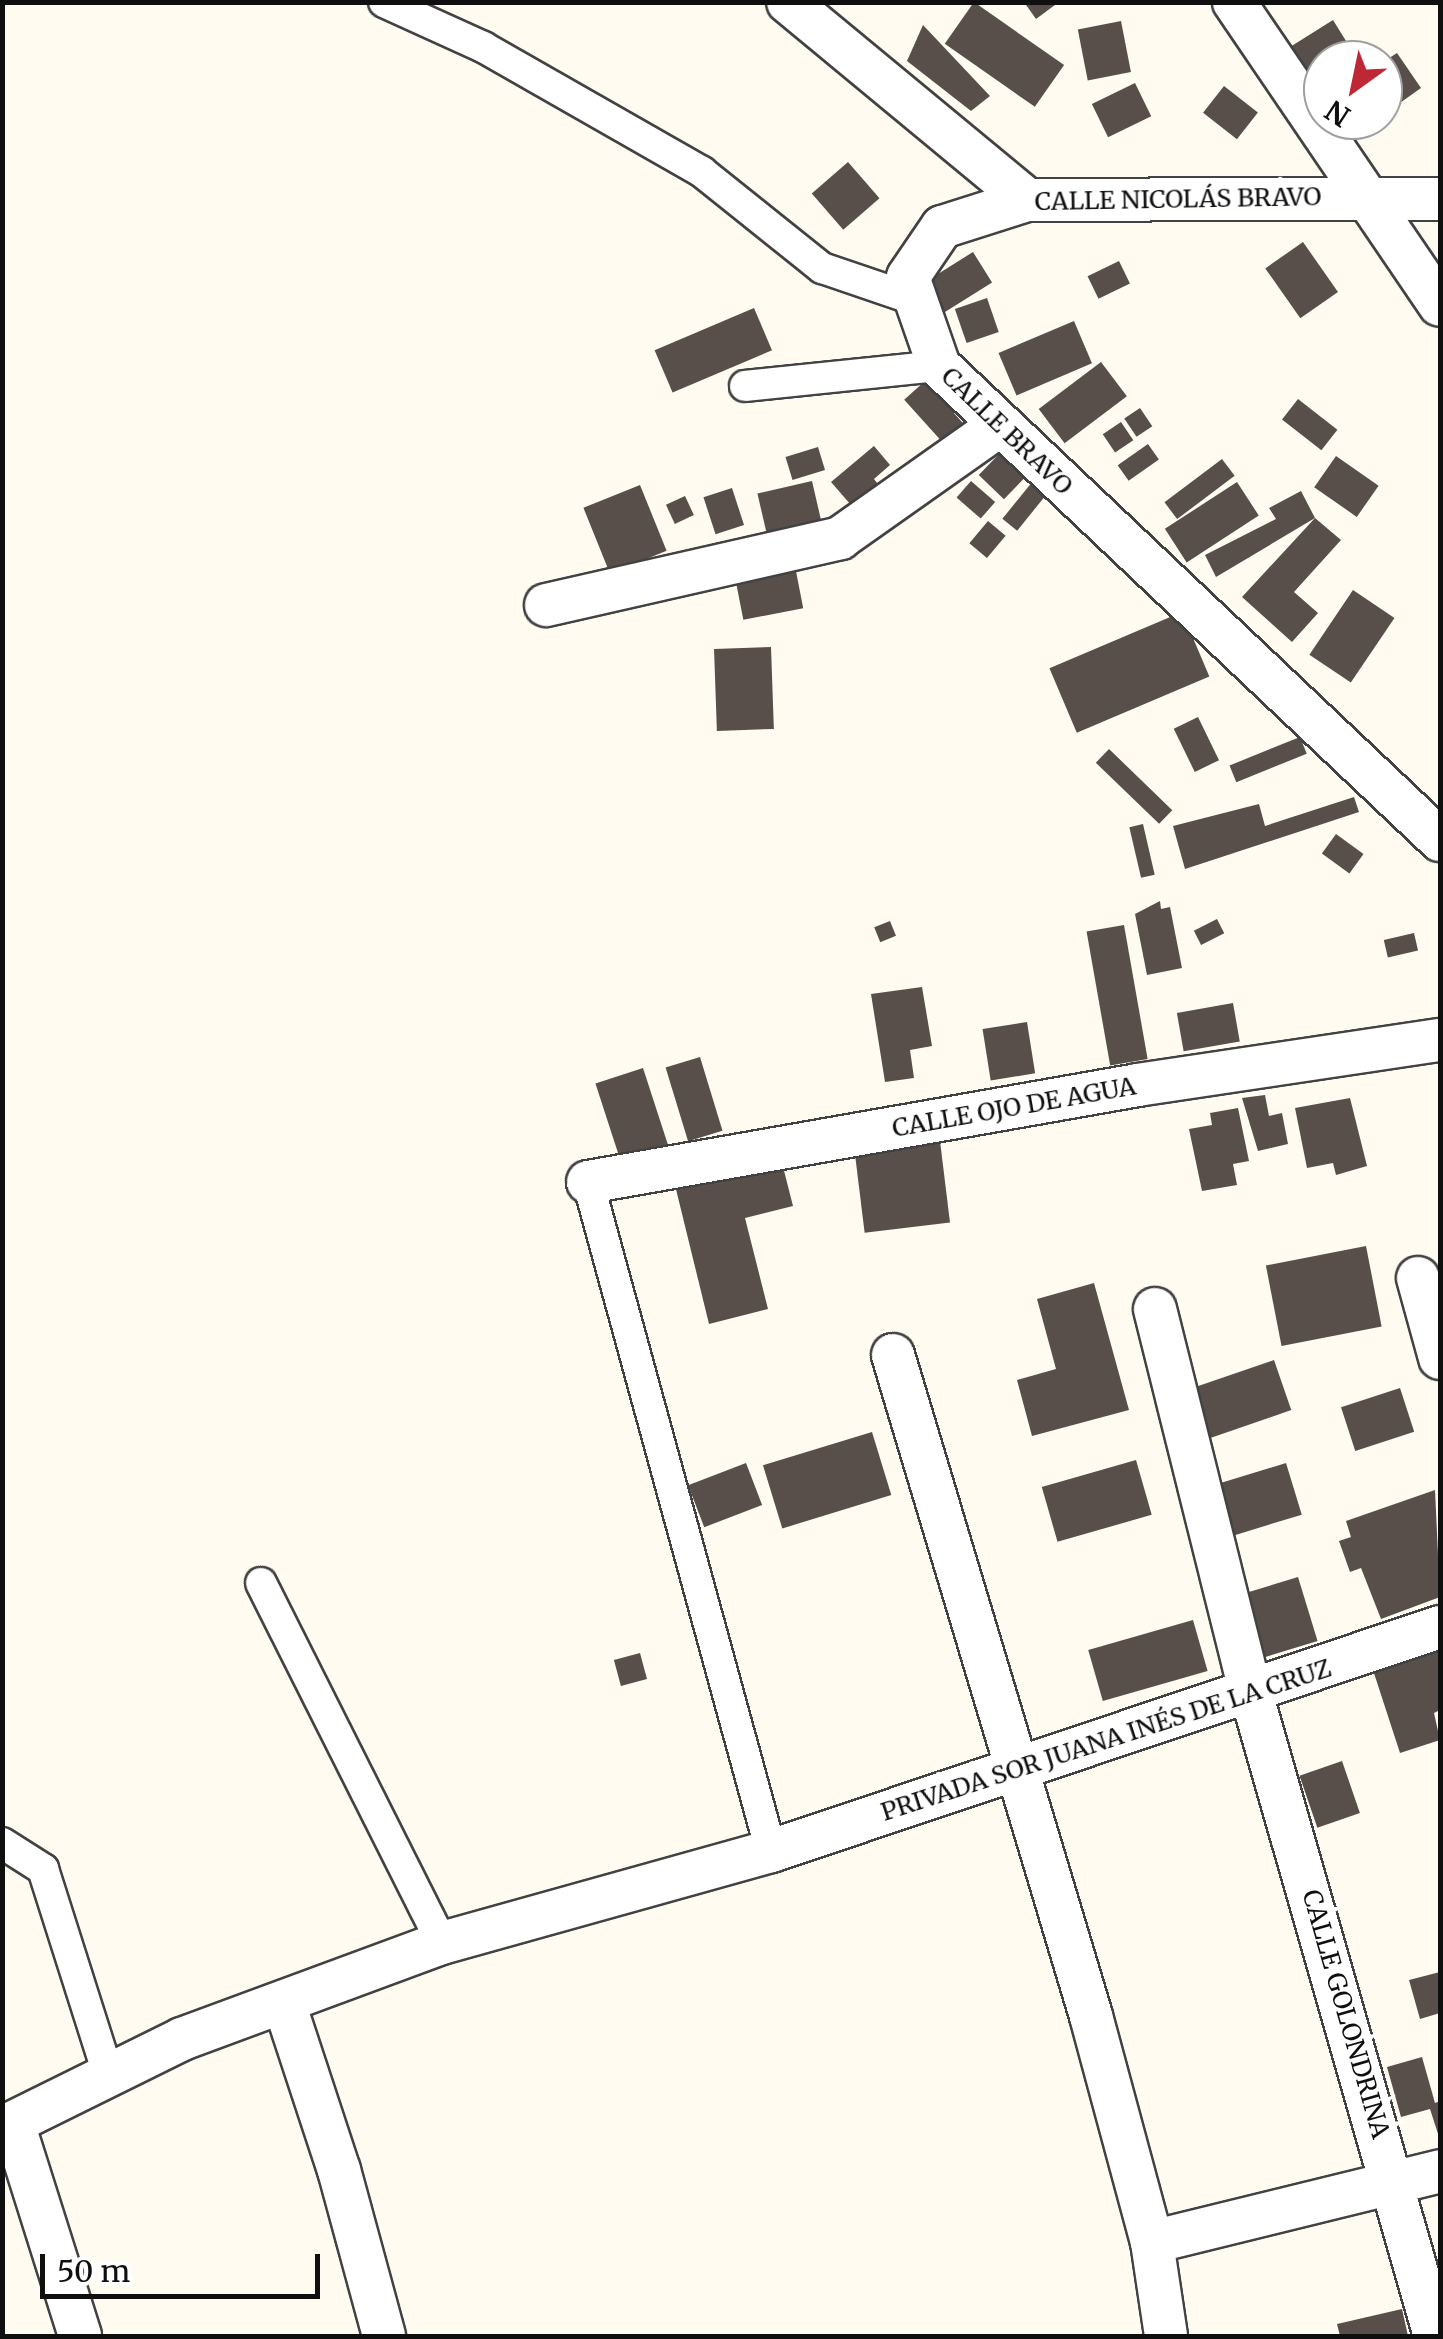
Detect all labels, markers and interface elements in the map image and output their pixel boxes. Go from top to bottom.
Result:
north arrow [1303,40,1403,140]
text: N [1319,92,1357,135]
street label: CALLE NICOLÁS BRAVO [1034,182,1322,216]
street label: CALLE BRAVO [935,361,1079,501]
street label: CALLE OJO DE AGUA [890,1071,1138,1143]
street label: PRIVADA SOR JUANA INÉS DE LA CRUZ [877,1653,1335,1827]
street label: CALLE GOLONDRINA [1296,1886,1396,2142]
scale bar [45,2234,325,2296]
text: 50 m [57,2252,130,2290]

